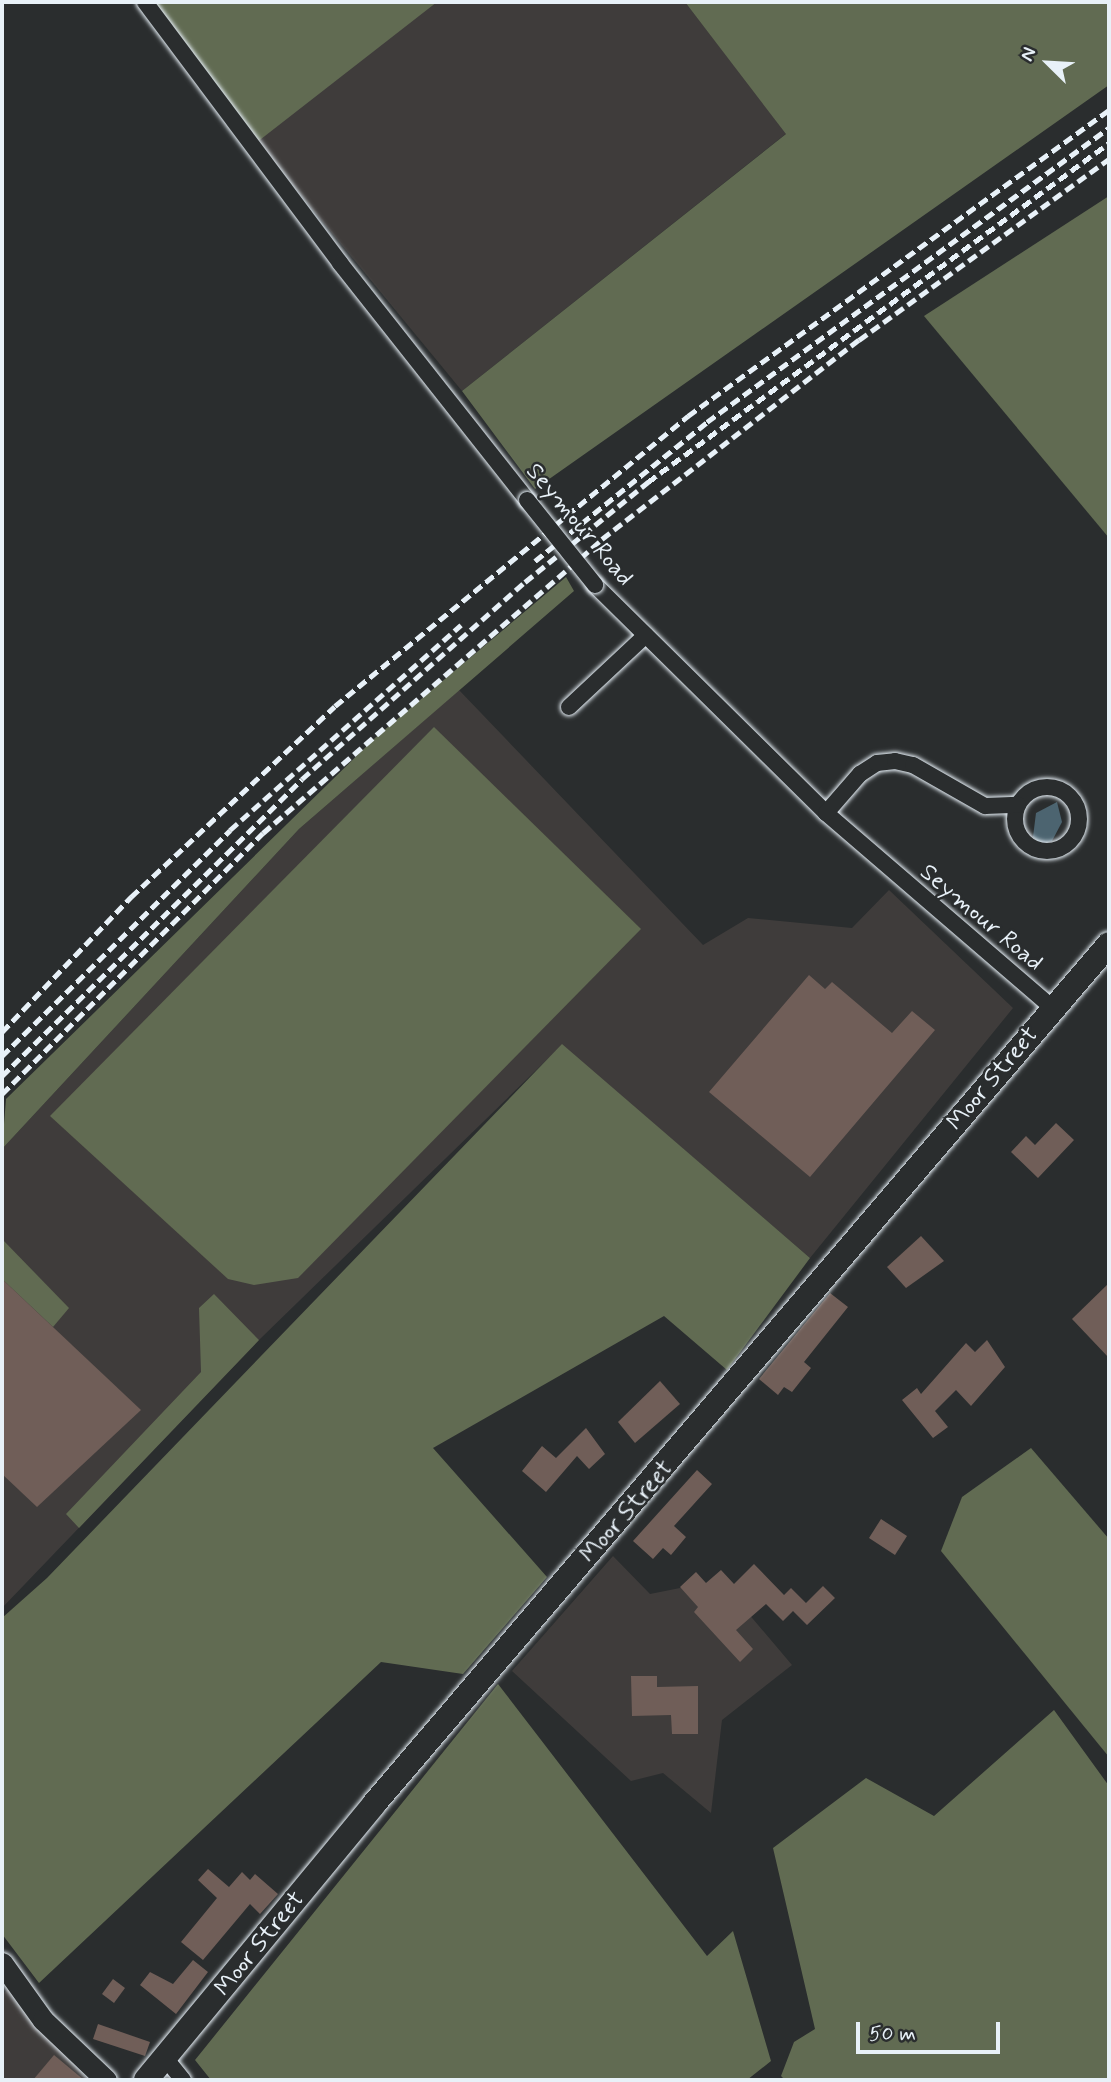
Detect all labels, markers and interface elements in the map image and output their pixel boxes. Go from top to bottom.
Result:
north arrow [1013,28,1083,98]
text: N [1014,43,1042,65]
street label: Seymour Road [519,458,639,592]
street label: Seymour Road [914,858,1048,978]
street label: Moor Street [942,1022,1044,1136]
street label: Moor Street [575,1455,679,1569]
street label: Moor Street [209,1886,311,2002]
scale bar [859,2008,1002,2052]
text: 50 m [869,2020,916,2048]

